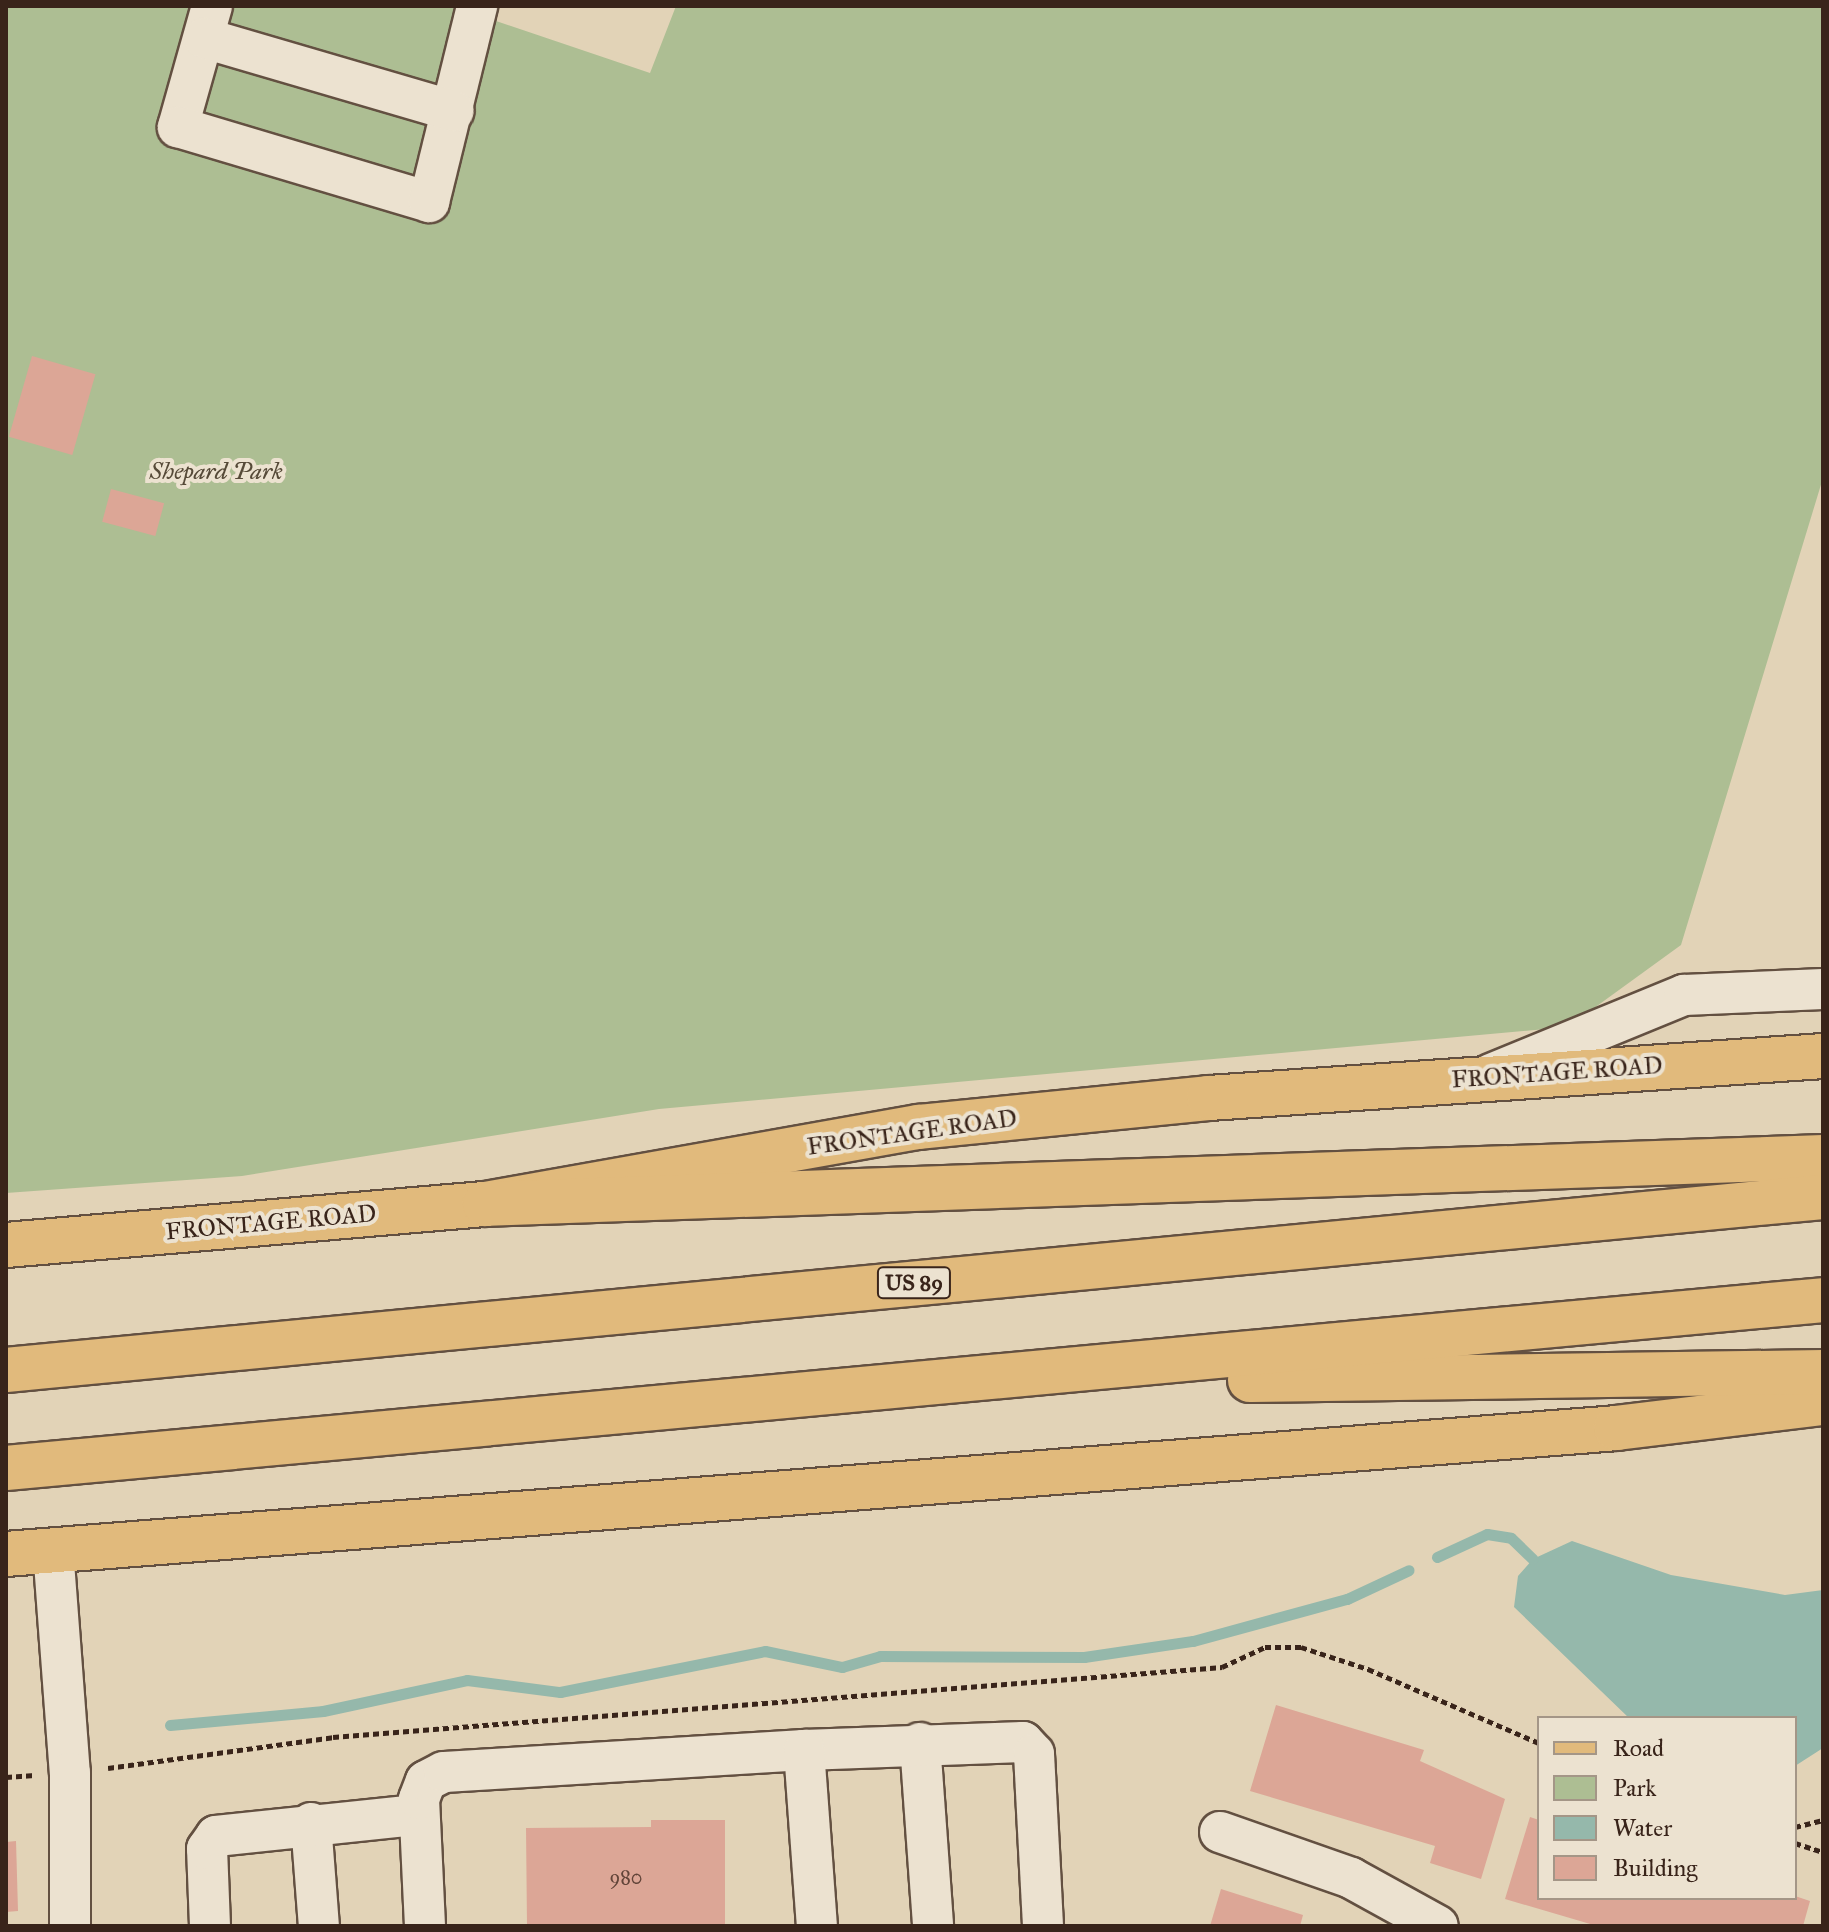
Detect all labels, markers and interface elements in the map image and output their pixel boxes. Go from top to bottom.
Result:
park label: Shepard Park [149,458,283,486]
street label: FRONTAGE ROAD [1451,1051,1663,1095]
street label: FRONTAGE ROAD [805,1104,1019,1162]
street label: FRONTAGE ROAD [164,1199,378,1247]
road number: US 89 [876,1265,952,1301]
legend [1537,1716,1797,1900]
text: Road [1613,1733,1664,1763]
text: Park [1613,1773,1656,1803]
text: Water [1613,1813,1672,1843]
text: Building [1613,1853,1698,1883]
house number: 980 [609,1865,643,1889]

